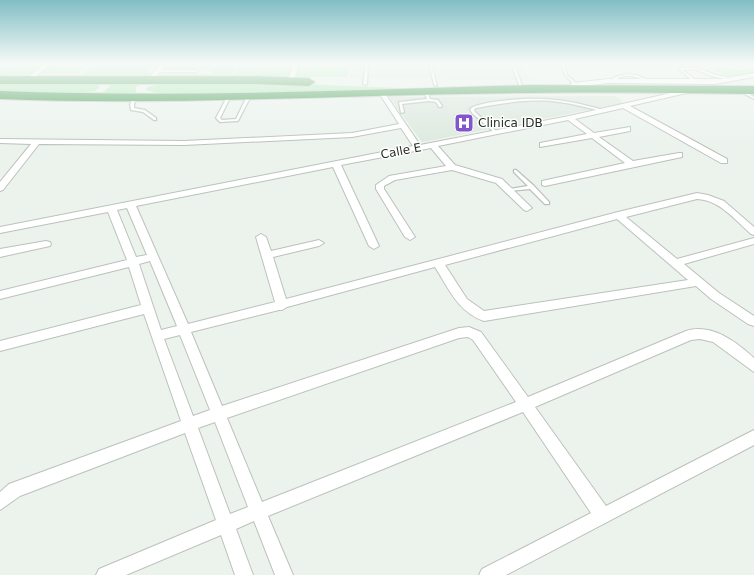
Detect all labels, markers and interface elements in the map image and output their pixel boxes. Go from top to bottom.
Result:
hospital icon: Clinica IDB [453,112,475,134]
place label: Clinica IDB [478,116,543,130]
street label: Calle E [379,140,423,162]

